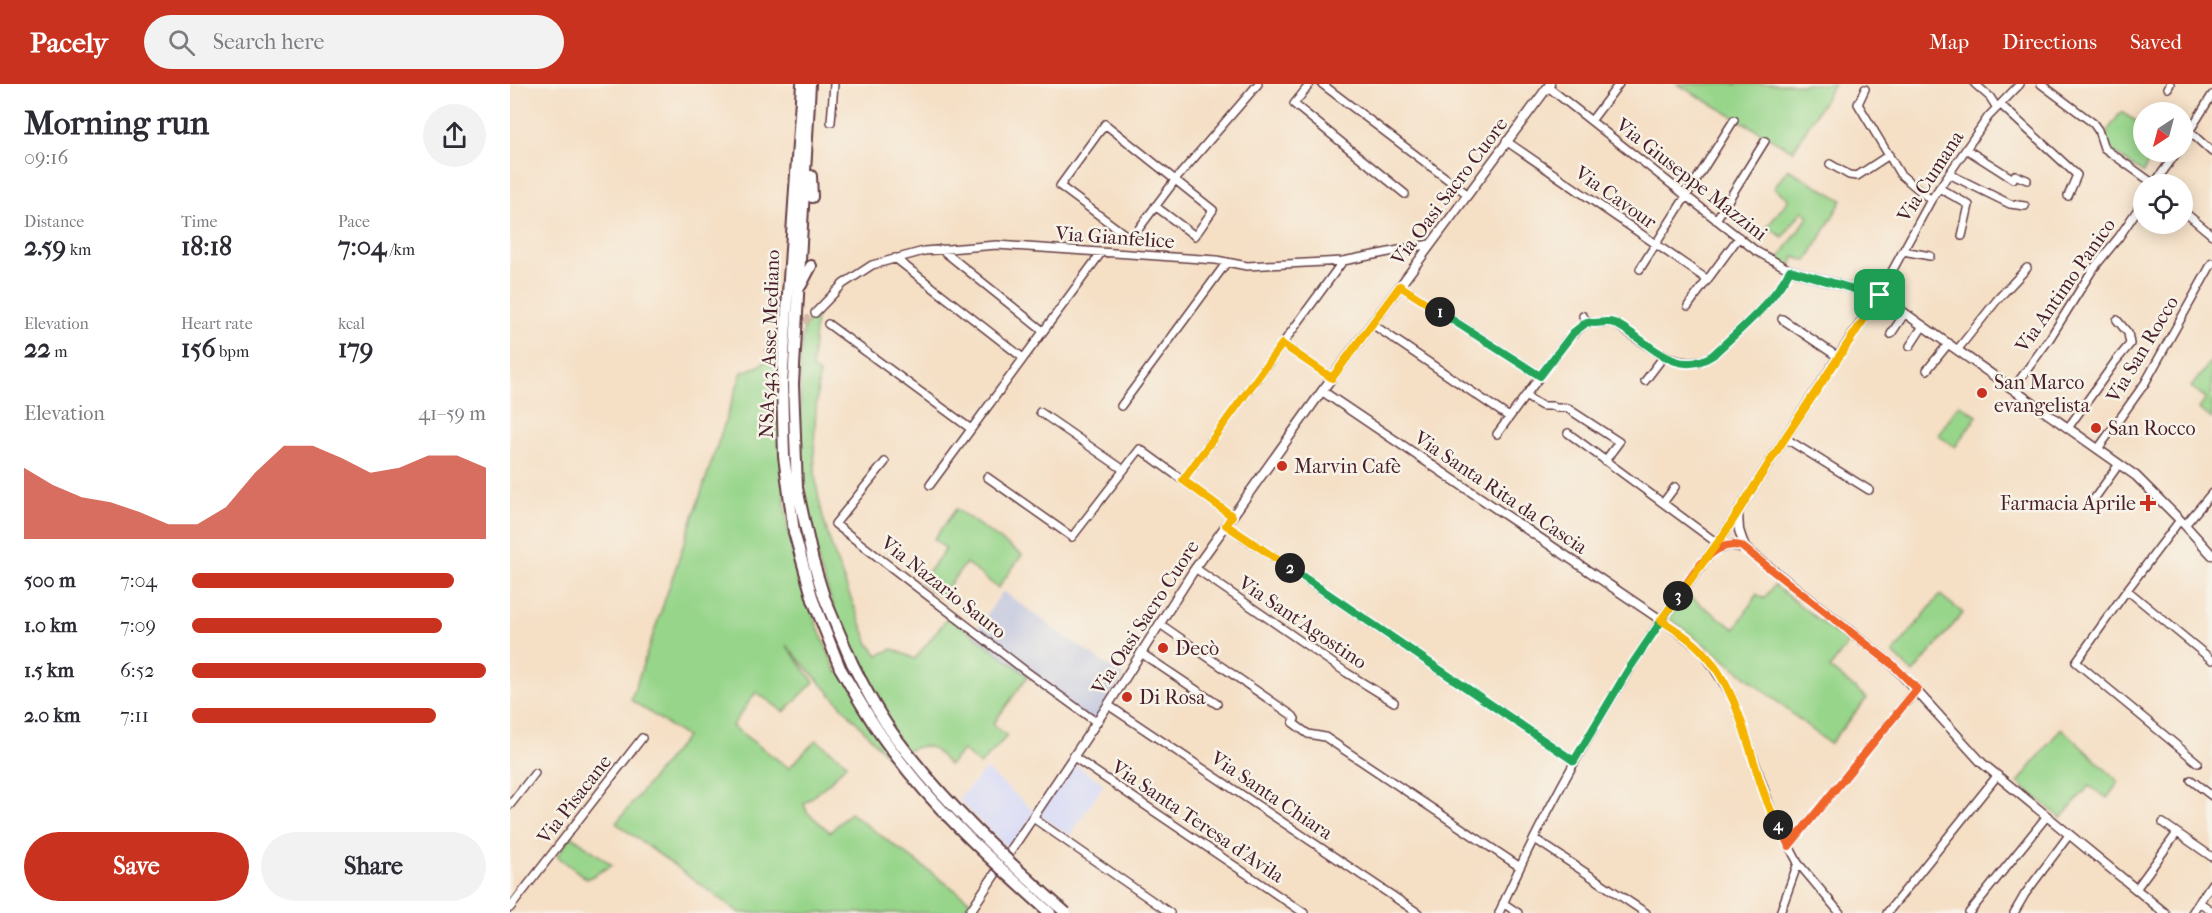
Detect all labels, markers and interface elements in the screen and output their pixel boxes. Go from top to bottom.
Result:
search box [144,15,564,69]
text: Pacely [30,26,108,59]
icon: search [165,26,198,59]
text: Search here [213,29,324,55]
text: Map [1929,30,1969,54]
text: Directions [2002,30,2097,54]
text: Saved [2130,30,2182,54]
north arrow [2133,102,2193,162]
map controls [2133,102,2193,234]
text: Morning run [24,104,209,143]
button: share [423,104,486,167]
street label: Via Oasi Sacro Cuore [1386,113,1513,271]
street label: Via Giuseppe Mazzini [1611,113,1772,246]
street label: Via Cumana [1892,126,1969,227]
text: 09:16 [24,146,68,169]
street label: Via Cavour [1570,160,1661,234]
button: locate [2133,174,2193,234]
text: Distance [24,212,84,231]
text: Time [181,212,217,231]
text: Pace [338,212,370,231]
street label: Via Antimo Panico [2010,214,2120,358]
street label: Via Gianfelice [1054,222,1175,253]
text: 2.59 [24,231,66,262]
text: 18:18 [181,231,232,262]
text: 7:04 [338,231,386,262]
text: km [66,240,91,259]
text: /km [386,240,415,259]
street label: NSA543 Asse Mediano [755,249,784,439]
pin [1854,269,1905,320]
icon: arrive [1863,278,1896,311]
street label: Via San Rocco [2101,292,2183,407]
pin: 1 [1425,297,1455,327]
text: 1 [1437,302,1443,321]
text: Elevation [24,314,89,333]
text: Heart rate [181,314,253,333]
text: kcal [338,314,365,333]
text: 22 [24,333,51,364]
text: 156 [181,333,216,364]
text: 179 [338,333,373,364]
text: m [51,342,67,361]
text: bpm [216,342,249,361]
place label: San Marco evangelista [1994,371,2091,417]
marker: San Marco evangelista [1975,386,1989,400]
text: Elevation [24,402,105,425]
text: 41–59 m [418,402,486,425]
place label: San Rocco [2108,417,2196,440]
marker: San Rocco [2089,421,2103,435]
street label: Via Santa Rita da Cascia [1409,425,1592,559]
place label: Marvin Cafè [1294,455,1401,478]
marker: Marvin Cafè [1275,459,1289,473]
place label: Farmacia Aprile [2000,492,2136,515]
marker: Farmacia Aprile [2141,496,2155,510]
street label: Via Nazario Sauro [876,531,1011,643]
street label: Via Oasi Sacro Cuore [1086,536,1204,700]
pin: 2 [1275,553,1305,583]
text: 2 [1286,558,1294,577]
text: 500 m [24,569,76,592]
text: 7:04 [120,569,157,592]
street label: Via Sant'Agostino [1233,570,1371,674]
pin: 3 [1663,581,1693,611]
text: 3 [1675,586,1681,605]
text: 1.0 km [24,614,77,637]
text: 7:09 [120,614,156,637]
place label: Decò [1175,637,1219,660]
marker: Decò [1156,641,1170,655]
text: 1.5 km [24,659,74,682]
text: 6:52 [120,659,155,682]
place label: Di Rosa [1139,686,1206,709]
marker: Di Rosa [1120,690,1134,704]
text: 2.0 km [24,704,80,727]
text: 7:11 [120,704,149,727]
street label: Via Santa Chiara [1206,746,1338,845]
street label: Via Pisacane [532,750,616,849]
street label: Via Santa Teresa d'Avila [1106,755,1289,888]
pin: 4 [1763,810,1793,840]
text: 4 [1773,815,1783,834]
button: Save [24,832,249,901]
button: Share [261,832,486,901]

